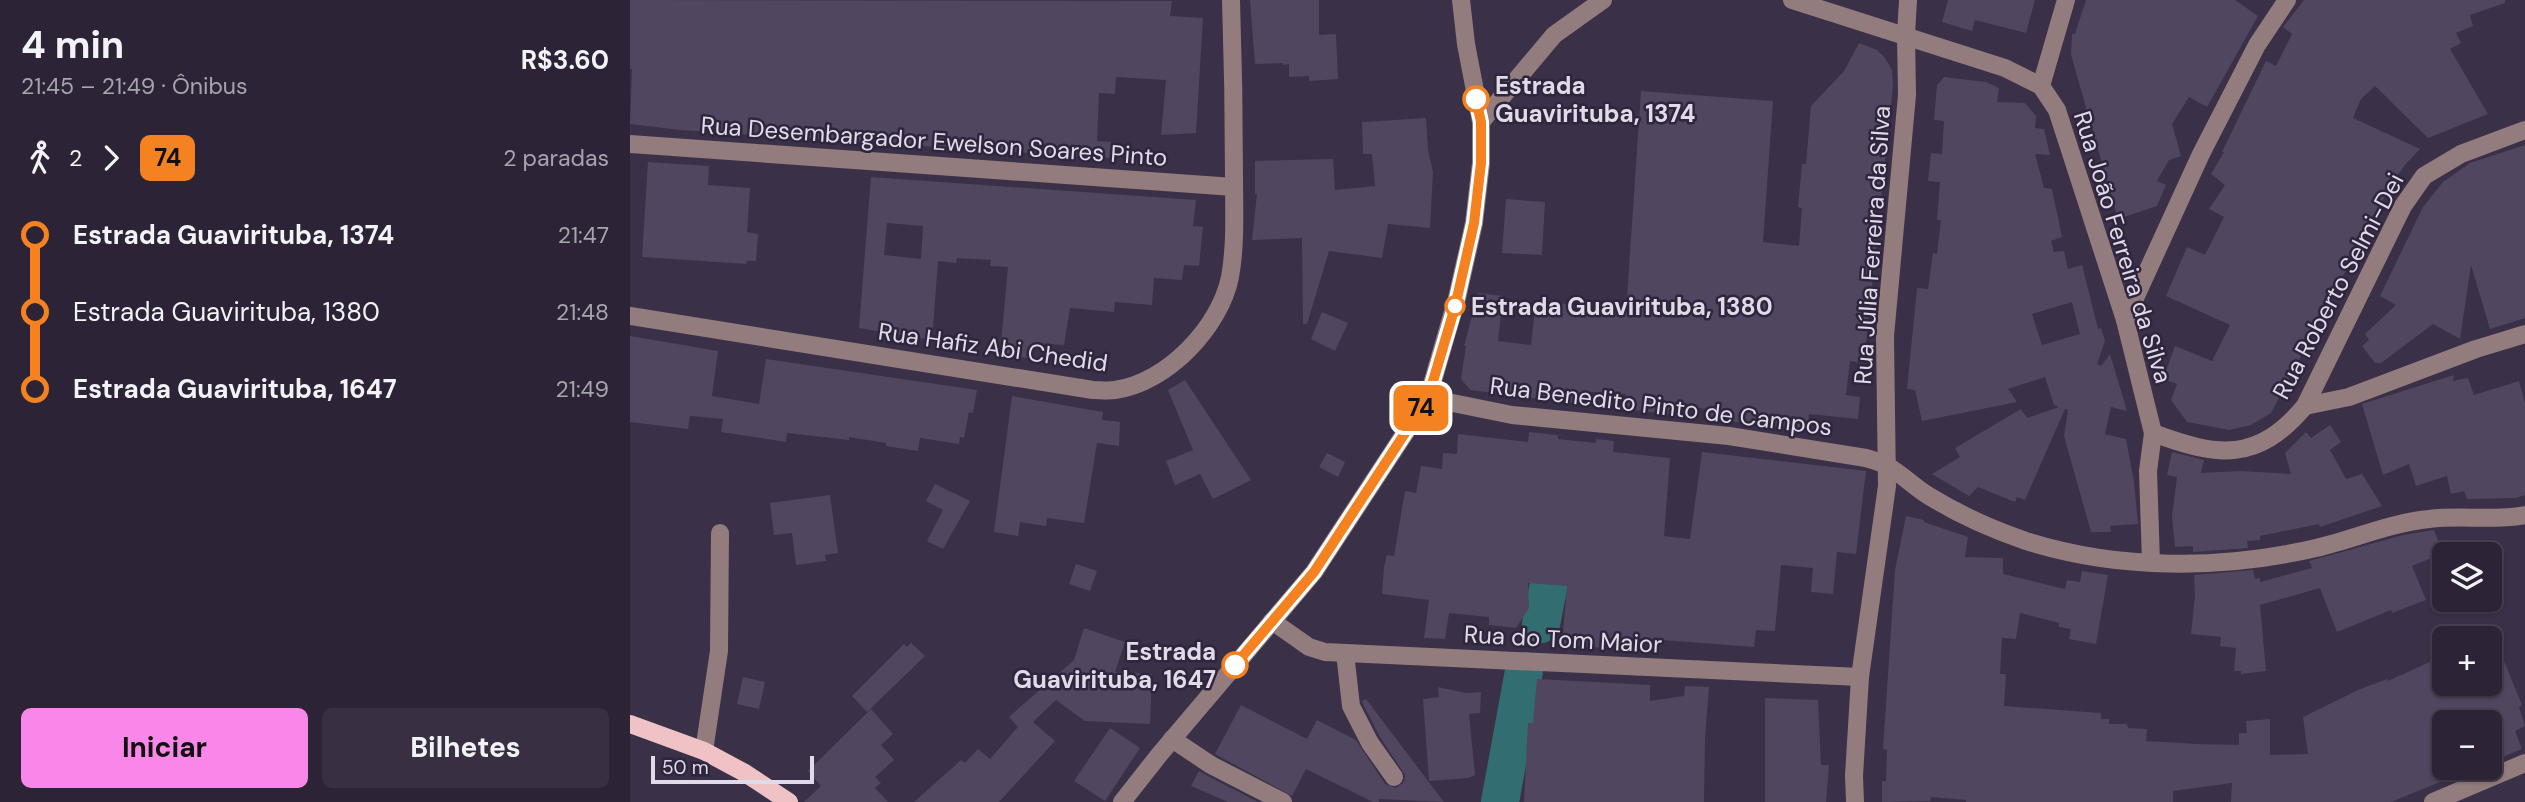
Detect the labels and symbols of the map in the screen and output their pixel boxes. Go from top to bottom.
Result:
place label: Estrada Guavirituba, 1374 [1495,70,1695,129]
marker: Estrada Guavirituba, 1374 [1463,86,1489,112]
street label: Rua Júlia Ferreira da Silva [1847,105,1897,385]
street label: Rua João Ferreira da Silva [2067,107,2179,387]
street label: Rua Desembargador Ewelson Soares Pinto [700,109,1168,173]
street label: Rua Roberto Selmi-Dei [2265,168,2411,404]
place label: Estrada Guavirituba, 1380 [1471,291,1773,322]
marker: Estrada Guavirituba, 1380 [1445,296,1465,316]
street label: Rua Hafiz Abi Chedid [876,316,1110,378]
street label: Rua Benedito Pinto de Campos [1488,370,1834,442]
line badge: 74 [1390,385,1452,431]
street label: Rua do Tom Maior [1463,618,1663,660]
place label: Estrada Guavirituba, 1647 [1013,636,1216,695]
marker: Estrada Guavirituba, 1647 [1222,652,1248,678]
scale bar [651,753,814,785]

